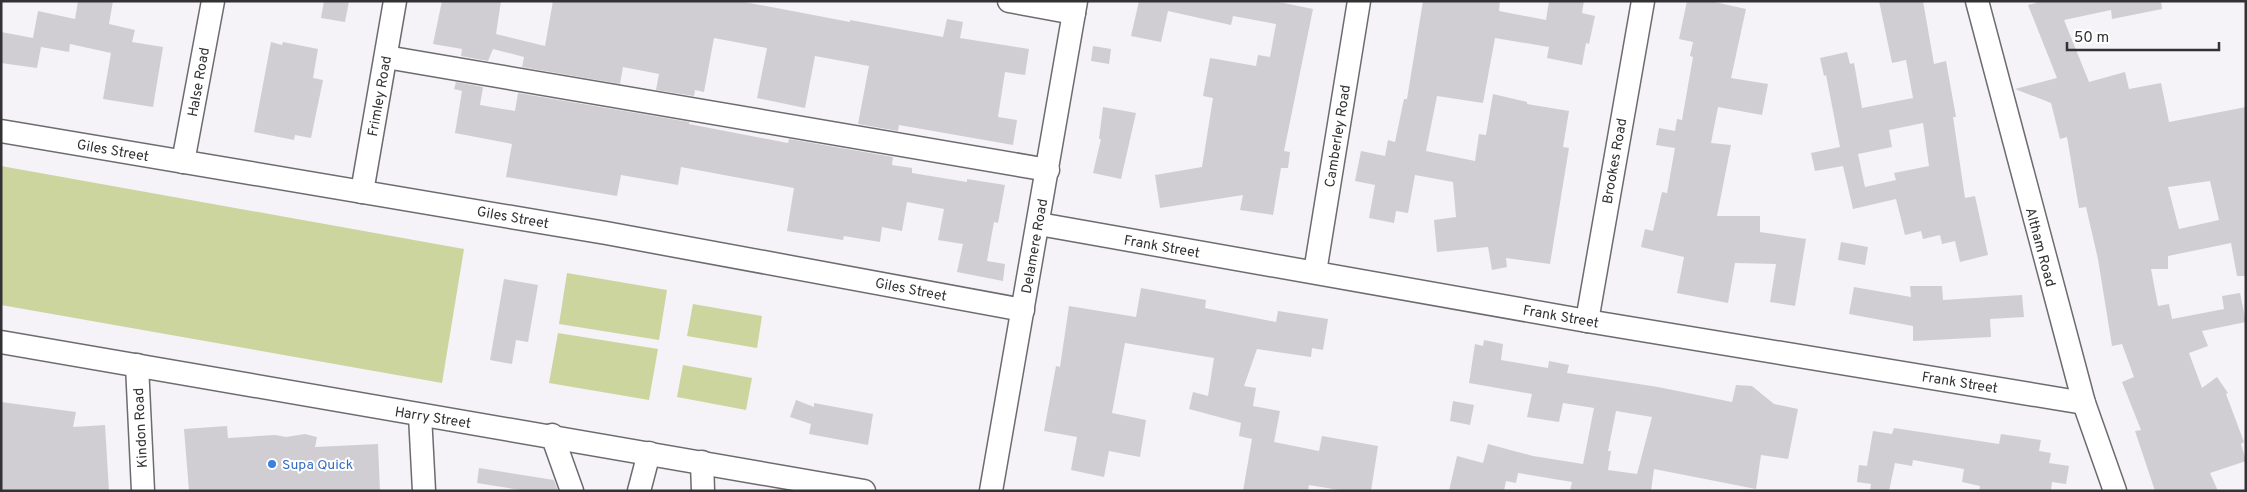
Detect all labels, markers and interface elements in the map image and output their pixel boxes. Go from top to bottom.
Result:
scale bar [2067,20,2220,52]
text: 50 m [2074,29,2109,48]
street label: Halse Road [185,46,214,118]
street label: Frimley Road [365,55,396,138]
street label: Camberley Road [1322,84,1355,189]
street label: Brookes Road [1600,117,1631,205]
street label: Giles Street [75,137,150,166]
street label: Delamere Road [1019,197,1052,295]
street label: Giles Street [475,204,550,233]
street label: Altham Road [2021,206,2058,289]
street label: Frank Street [1123,232,1201,263]
street label: Giles Street [873,275,948,306]
street label: Frank Street [1522,302,1600,333]
street label: Frank Street [1921,369,1999,398]
street label: Kindon Road [131,387,152,468]
street label: Harry Street [393,404,472,433]
place label: Supa Quick [282,457,353,474]
marker: Supa Quick [266,458,278,470]

